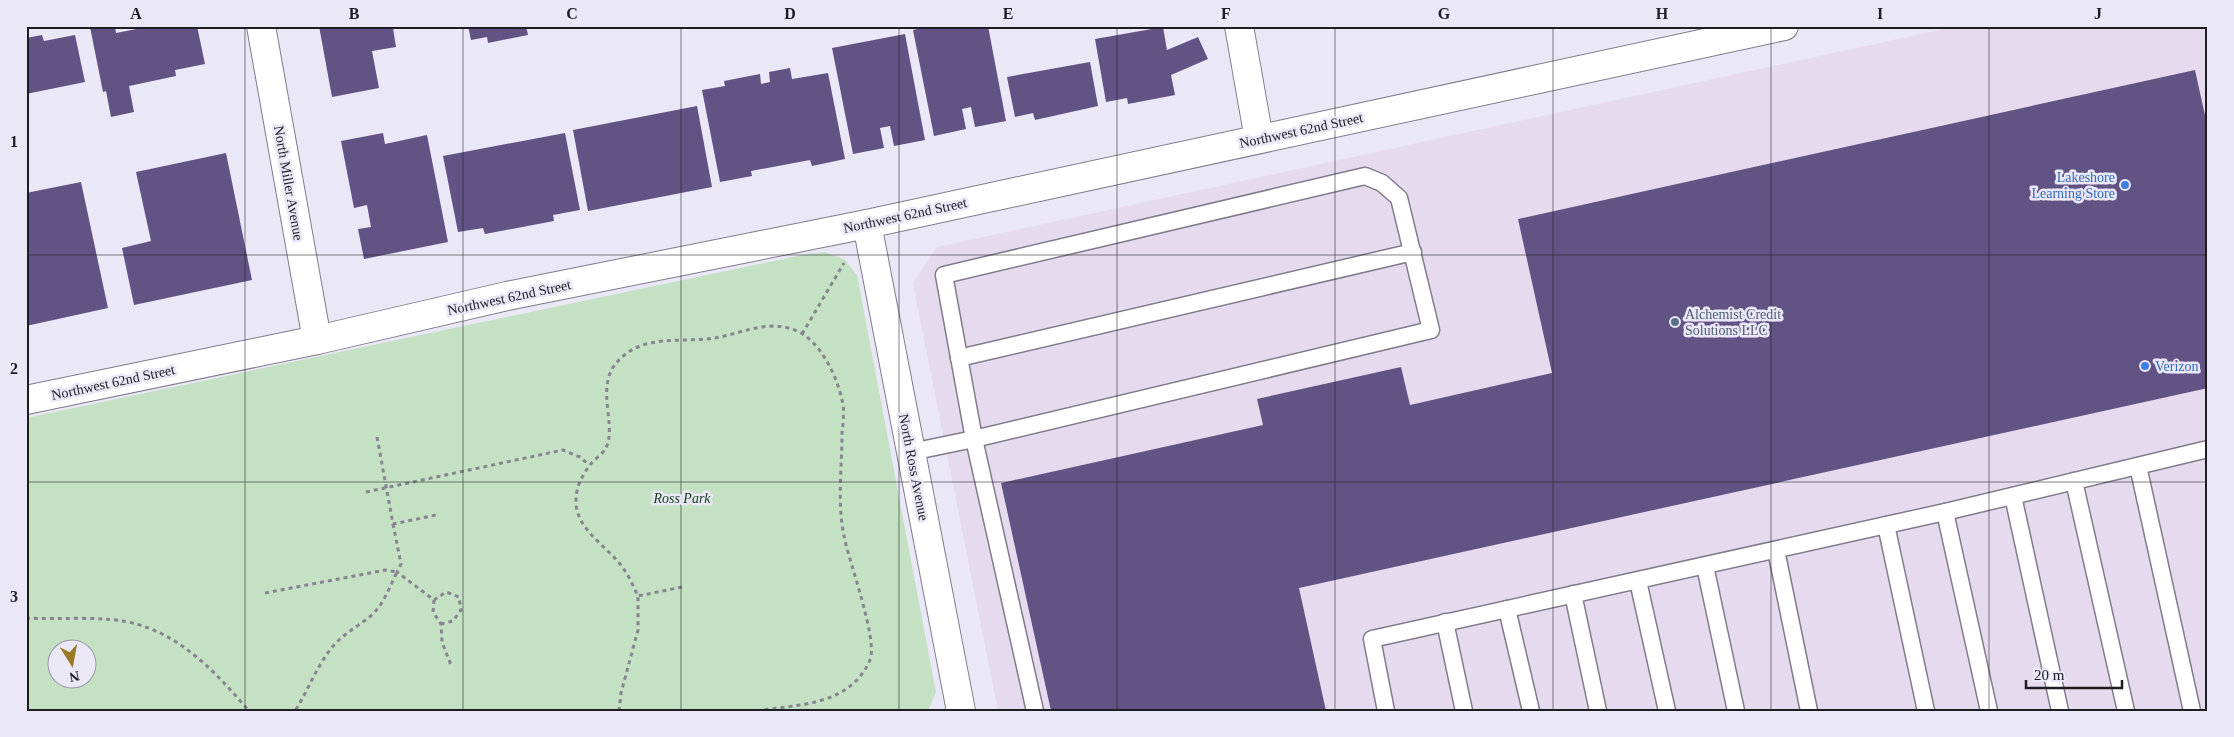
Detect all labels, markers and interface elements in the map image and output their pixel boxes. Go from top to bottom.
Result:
text: A [130,5,142,22]
text: B [349,5,360,22]
text: C [566,5,578,22]
text: D [784,5,796,22]
text: E [1003,5,1013,22]
text: F [1221,5,1231,22]
text: G [1438,5,1451,22]
text: H [1656,5,1669,22]
text: I [1877,5,1883,22]
text: J [2094,5,2102,22]
street label: Northwest 62nd Street [1238,110,1364,151]
street label: North Miller Avenue [271,124,306,242]
text: 1 [10,133,18,150]
place label: Lakeshore Learning Store [2031,170,2115,201]
marker: Lakeshore Learning Store [2119,179,2131,191]
street label: Northwest 62nd Street [842,195,968,236]
street label: Northwest 62nd Street [446,277,572,318]
place label: Alchemist Credit Solutions LLC [1685,307,1781,338]
marker: Alchemist Credit Solutions LLC [1669,316,1681,328]
place label: Verizon [2155,359,2199,374]
text: 2 [10,360,18,377]
marker: Verizon [2139,360,2151,372]
street label: Northwest 62nd Street [50,362,176,403]
street label: North Ross Avenue [896,412,931,522]
park label: Ross Park [652,491,711,506]
text: 3 [10,588,18,605]
north arrow [48,640,98,690]
scale bar [2026,657,2123,689]
text: 20 m [2034,667,2065,683]
text: N [68,668,81,685]

